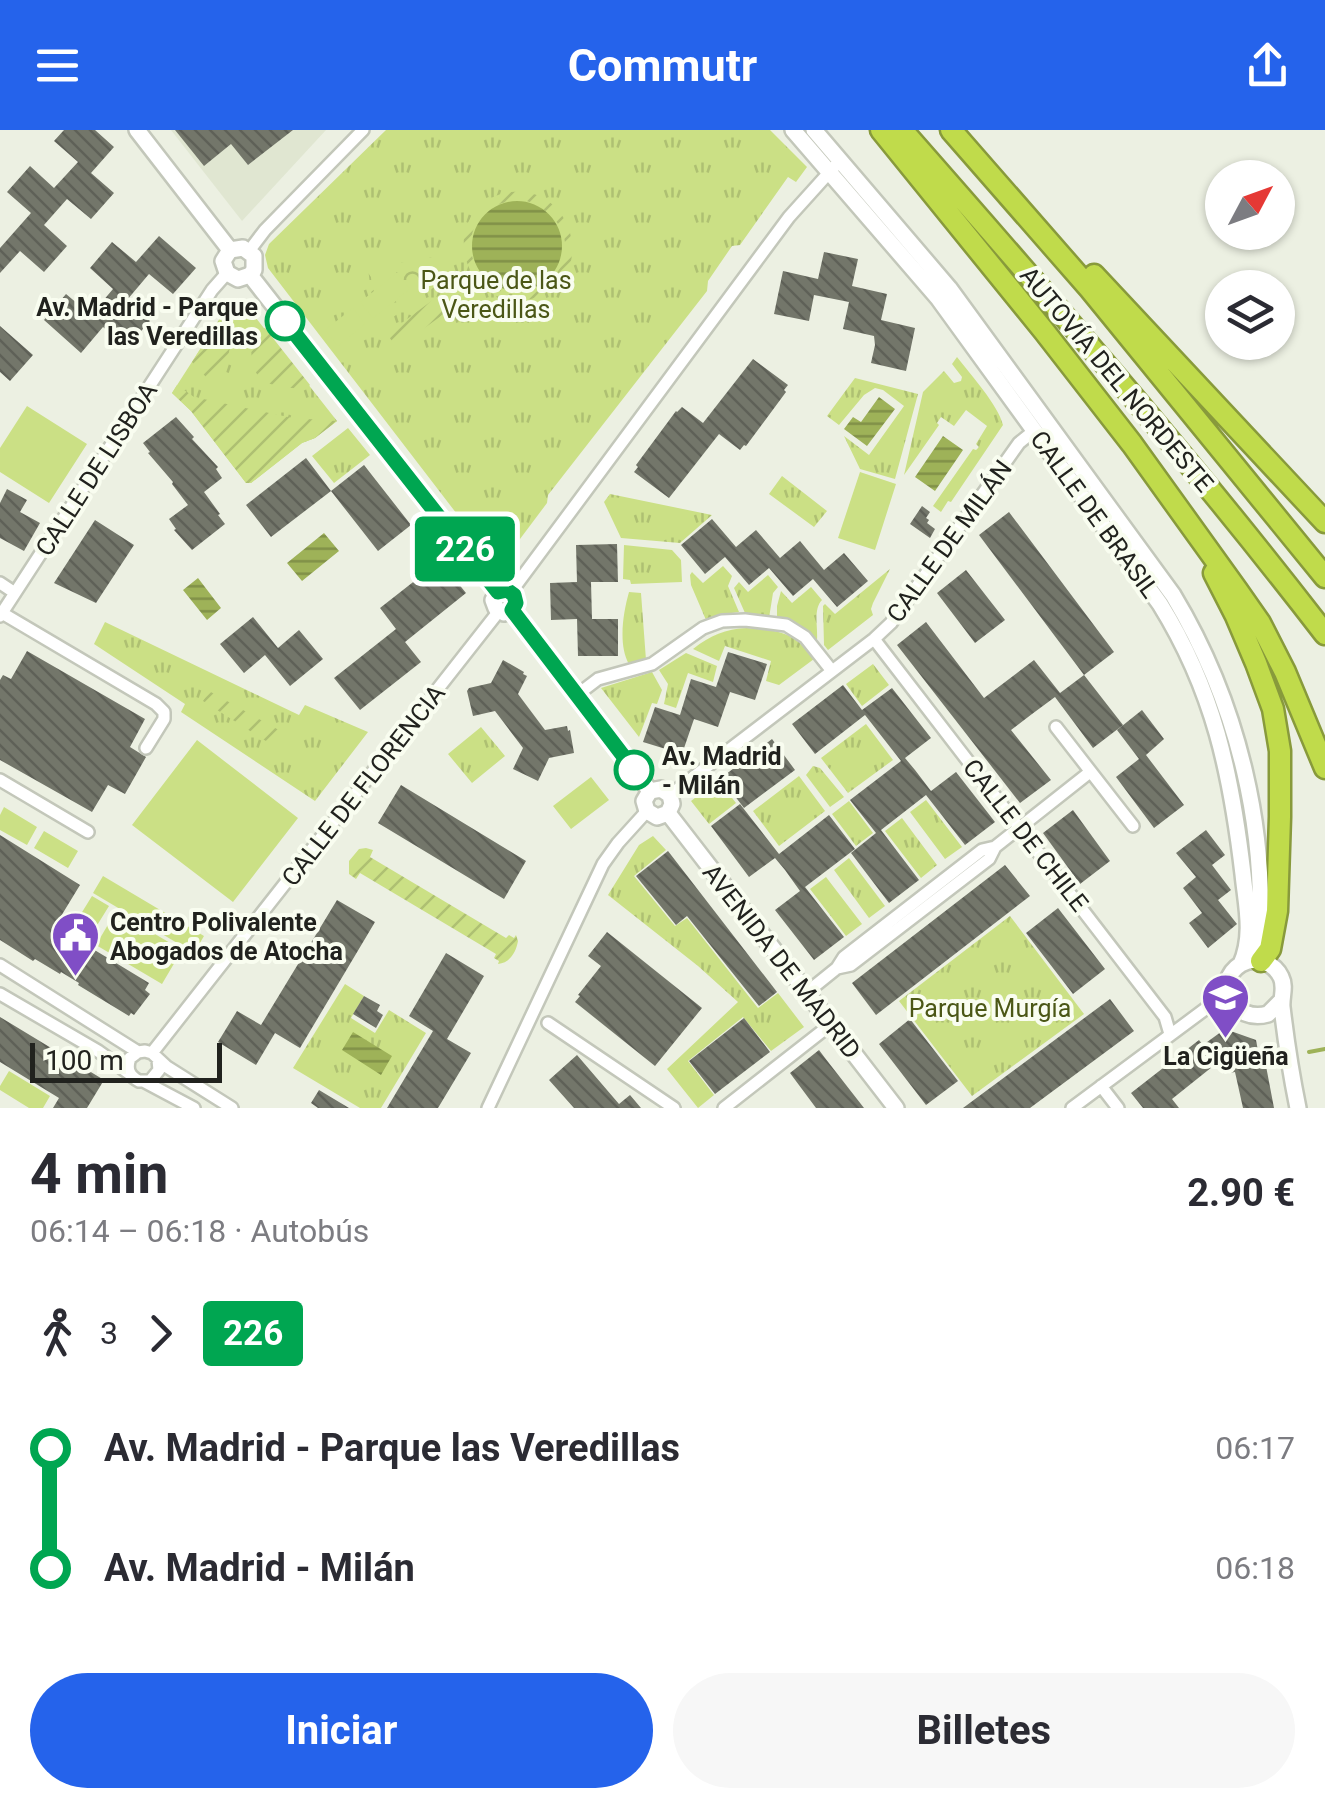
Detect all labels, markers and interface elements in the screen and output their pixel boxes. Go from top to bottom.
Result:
icon: menu [30,38,85,93]
icon: share [1240,38,1295,93]
text: Commutr [568,39,757,92]
north arrow [1205,160,1295,250]
map controls [1205,160,1295,360]
street label: AUTOVÍA DEL NORDESTE [1014,260,1220,498]
park label: Parque de las Veredillas [420,266,572,324]
button: layers [1205,270,1295,360]
place label: Av. Madrid - Parque las Veredillas [36,293,258,351]
marker: Av. Madrid - Parque las Veredillas [266,302,304,340]
street label: CALLE DE LISBOA [30,377,163,561]
street label: CALLE DE BRASIL [1024,425,1165,603]
street label: CALLE DE MILÁN [880,454,1018,628]
line badge: 226 [408,516,522,582]
text: 226 [435,529,495,570]
street label: CALLE DE FLORENCIA [276,679,451,892]
place label: Av. Madrid - Milán [662,742,782,800]
marker: Av. Madrid - Milán [615,751,653,789]
street label: CALLE DE CHILE [957,753,1094,917]
street label: AVENIDA DE MADRID [697,858,867,1064]
place label: Centro Polivalente Abogados de Atocha [110,908,343,966]
public building icon: Centro Polivalente Abogados de Atocha [49,910,101,978]
school or university icon: La Cigüeña [1200,972,1252,1040]
park label: Parque Murgía [909,994,1071,1023]
scale bar [30,1038,222,1083]
place label: La Cigüeña [1163,1042,1289,1071]
text: 100 m [45,1044,124,1077]
text: 4 min [30,1142,168,1206]
text: 2.90 € [1187,1171,1295,1215]
text: 06:14 – 06:18 · Autobús [30,1212,369,1250]
icon: walk [30,1306,85,1361]
icon: forward [133,1306,188,1361]
text: 226 [223,1313,283,1354]
text: 3 [100,1314,118,1352]
text: Av. Madrid - Parque las Veredillas [104,1426,680,1470]
text: 06:17 [1215,1429,1295,1467]
text: Av. Madrid - Milán [104,1546,415,1590]
text: 06:18 [1215,1549,1295,1587]
button: Iniciar [30,1673,653,1788]
button: Billetes [673,1673,1295,1788]

